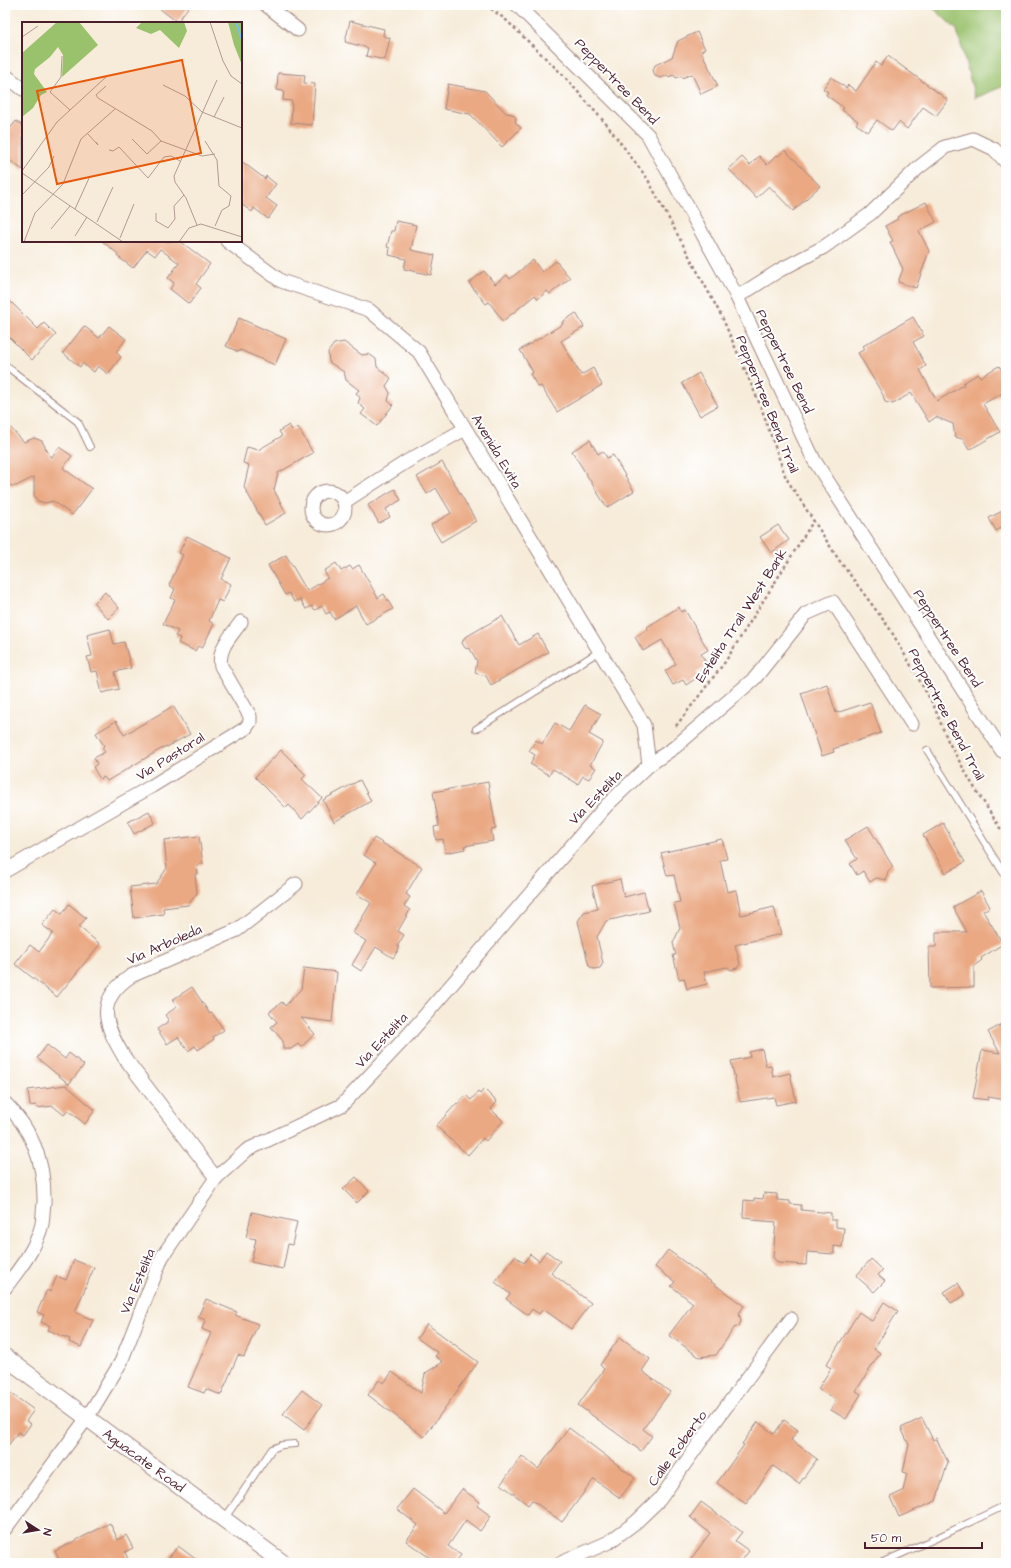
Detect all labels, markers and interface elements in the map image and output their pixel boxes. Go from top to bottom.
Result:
inset map [22,22,242,242]
street label: Peppertree Bend [570,34,663,129]
street label: Peppertree Bend [750,306,818,417]
street label: Peppertree Bend Trail [730,333,804,476]
street label: Avenida Evita [466,411,526,492]
street label: Estelita Trail West Bank [691,544,793,687]
street label: Peppertree Bend [908,586,986,691]
street label: Peppertree Bend Trail [903,645,989,784]
street label: Via Pastoral [132,728,209,786]
street label: Via Estelita [564,766,627,830]
street label: Via Arboleda [124,919,205,970]
street label: Via Estelita [351,1009,413,1073]
street label: Via Estelita [115,1246,161,1317]
street label: Calle Roberto [644,1407,712,1491]
street label: Aguacate Road [98,1424,189,1498]
north arrow [18,1510,58,1550]
scale bar [865,1524,982,1550]
text: N [39,1527,55,1537]
text: 50 m [871,1530,902,1547]

